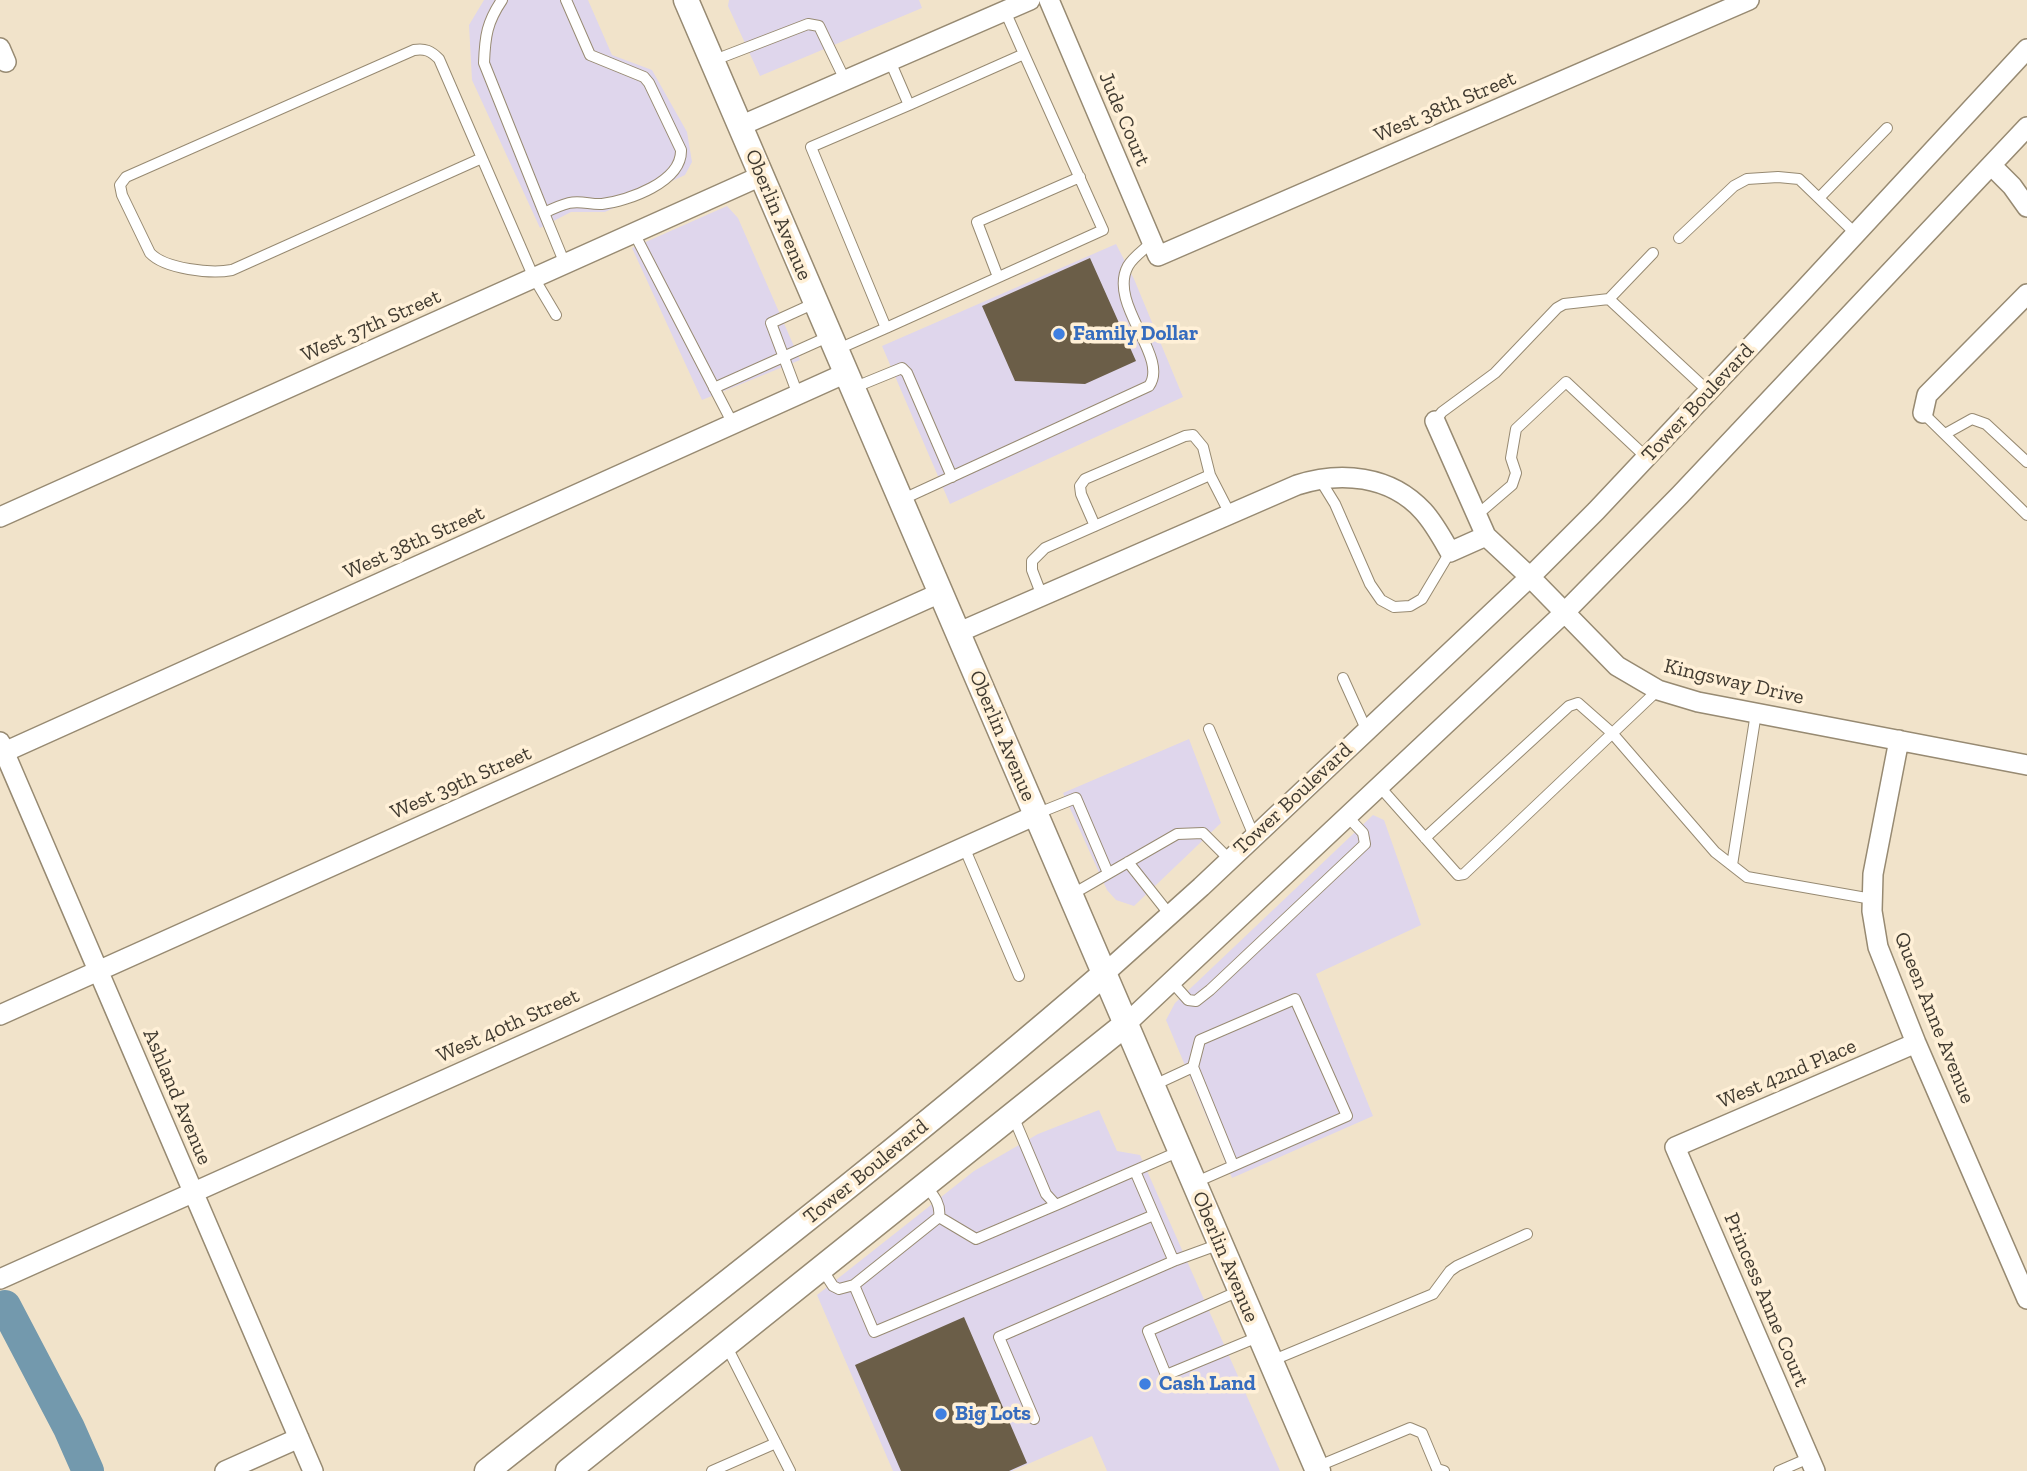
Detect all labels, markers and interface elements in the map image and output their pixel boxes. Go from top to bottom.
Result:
street label: West 38th Street [1370,66,1520,148]
street label: Jude Court [1093,68,1155,170]
street label: Oberlin Avenue [739,146,817,284]
street label: West 37th Street [297,284,445,368]
place label: Family Dollar [1073,321,1198,347]
marker: Family Dollar [1051,326,1067,342]
street label: Tower Boulevard [1637,338,1759,468]
street label: West 38th Street [340,501,488,585]
street label: Kingsway Drive [1662,654,1806,710]
street label: Oberlin Avenue [963,667,1041,805]
street label: Tower Boulevard [1228,738,1358,860]
street label: West 39th Street [387,741,535,825]
street label: Queen Anne Avenue [1888,929,1980,1107]
street label: West 40th Street [433,983,583,1069]
street label: Ashland Avenue [137,1025,217,1169]
street label: West 42nd Place [1714,1033,1860,1115]
street label: Tower Boulevard [799,1114,933,1230]
street label: Oberlin Avenue [1186,1188,1264,1326]
street label: Princess Anne Court [1718,1209,1814,1391]
place label: Cash Land [1159,1371,1256,1397]
marker: Cash Land [1137,1376,1153,1392]
place label: Big Lots [955,1401,1031,1427]
marker: Big Lots [933,1406,949,1422]

